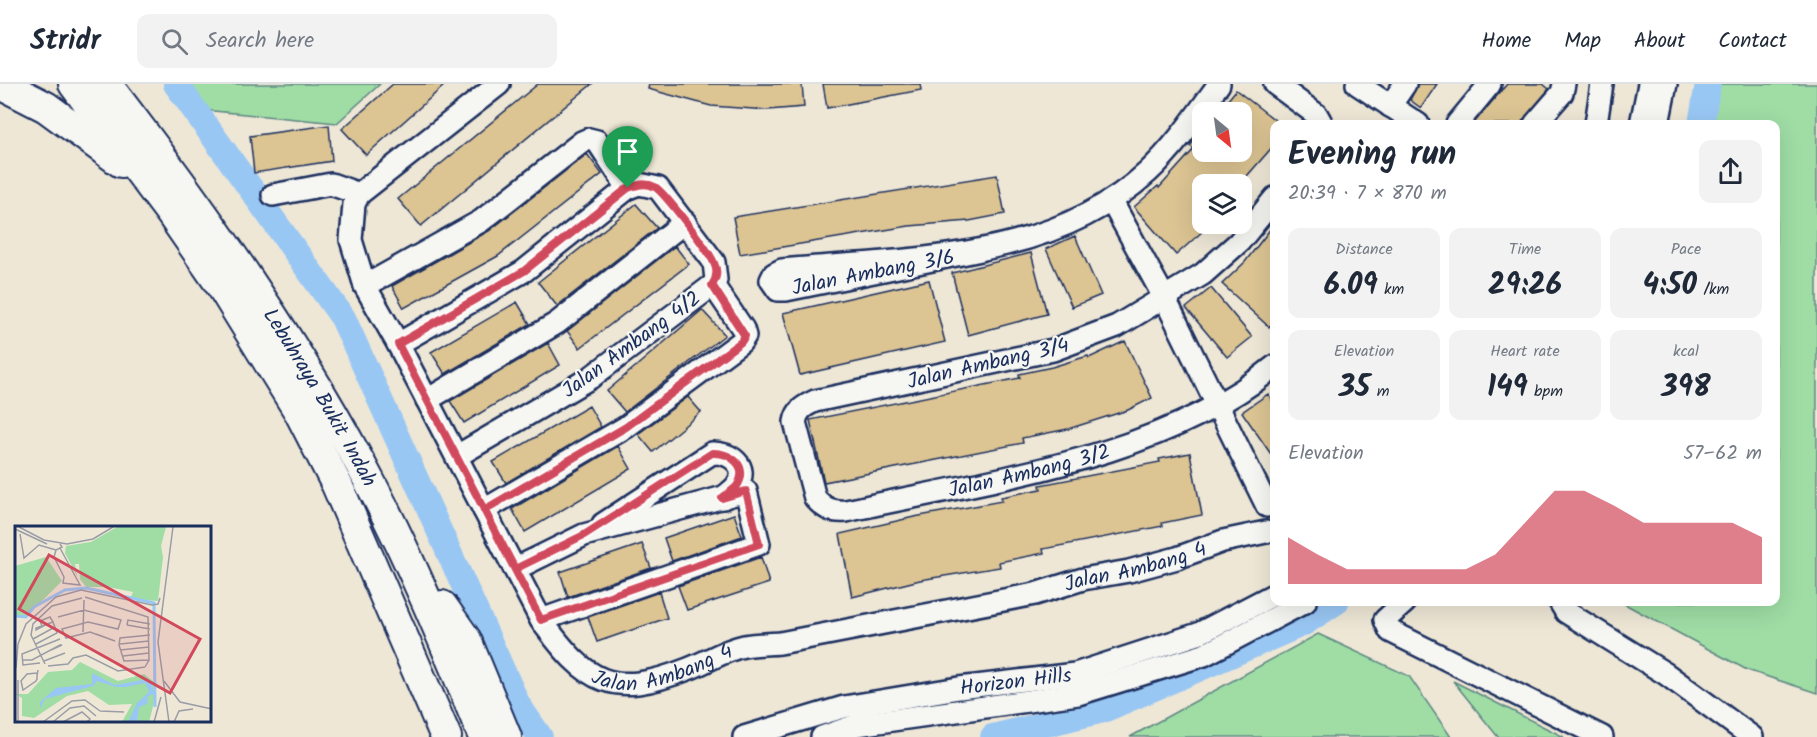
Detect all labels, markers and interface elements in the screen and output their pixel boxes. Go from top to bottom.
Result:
search box [137,14,557,68]
text: Stridr [30,19,101,64]
text: Search here [206,24,314,59]
icon: search [158,25,191,58]
text: Home [1482,25,1531,58]
text: Map [1564,25,1601,58]
text: About [1634,25,1685,58]
text: Contact [1718,25,1787,58]
north arrow [1192,102,1252,162]
map controls [1192,102,1252,234]
pin [602,126,653,188]
text: Evening run [1288,129,1456,182]
icon: arrive [611,135,644,168]
button: share [1699,140,1762,203]
button: layers [1192,174,1252,234]
text: 20:39 · 7 × 870 m [1288,178,1447,210]
text: Distance [1335,237,1393,262]
text: Time [1509,237,1541,262]
text: Pace [1671,237,1701,262]
street label: Jalan Ambang 3/6 [789,242,958,305]
text: 6.09 [1324,262,1378,310]
text: 29:26 [1488,262,1562,310]
text: 4:50 [1643,262,1697,310]
text: km [1378,277,1404,302]
text: /km [1697,277,1729,302]
street label: Jalan Ambang 4/2 [555,283,709,407]
street label: Lebuhraya Bukit Indah [254,302,385,493]
street label: Jalan Ambang 3/4 [904,330,1073,399]
text: Elevation [1334,339,1394,364]
text: Heart rate [1490,339,1560,364]
text: kcal [1673,339,1699,364]
text: 35 [1339,364,1370,412]
text: 149 [1487,364,1528,412]
text: 398 [1661,364,1711,412]
text: m [1370,379,1389,404]
text: bpm [1528,379,1563,404]
street label: Jalan Ambang 3/2 [945,436,1115,508]
text: Elevation [1288,438,1364,470]
text: 57–62 m [1683,438,1762,470]
inset map [15,526,212,722]
street label: Jalan Ambang 4 [1060,533,1212,602]
street label: Jalan Ambang 4 [585,636,738,702]
street label: Horizon Hills [958,660,1074,706]

